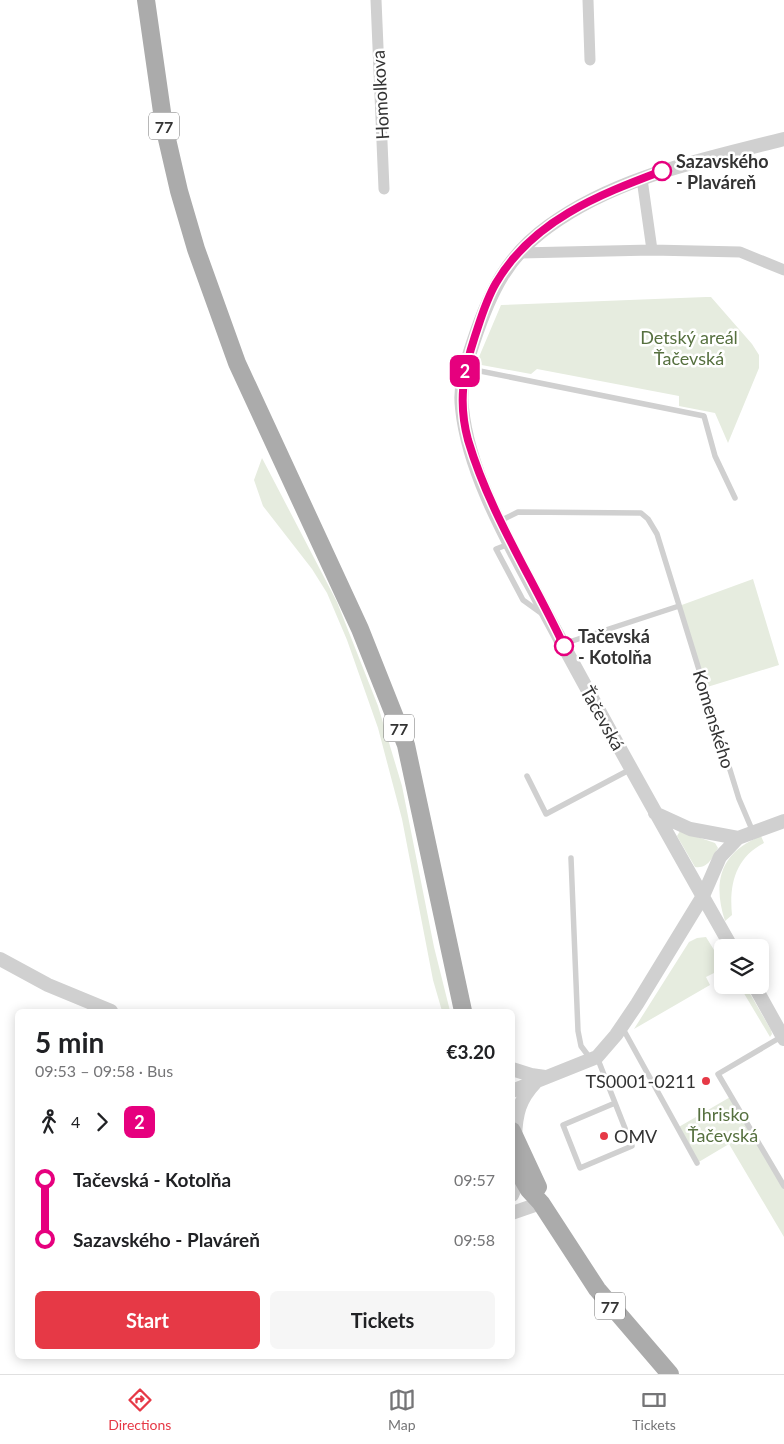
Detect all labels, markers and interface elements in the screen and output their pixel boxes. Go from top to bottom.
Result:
street label: Homolkova [367,50,393,140]
road number: 77 [149,112,179,140]
place label: Sazavského - Plaváreň [676,150,769,193]
marker: Sazavského - Plaváreň [652,161,672,181]
park label: Detský areál Ťačevská [640,326,738,369]
line badge: 2 [449,355,481,387]
text: 2 [460,360,470,382]
place label: Tačevská - Kotolňa [578,625,652,668]
marker: Tačevská - Kotolňa [554,636,574,656]
street label: Komenského [689,667,739,771]
street label: Ťačevská [576,682,630,754]
road number: 77 [384,714,414,741]
map controls [714,939,769,994]
button: layers [714,939,769,994]
text: 5 min [35,1025,104,1059]
text: €3.20 [446,1040,495,1063]
text: 09:53 – 09:58 · Bus [35,1061,173,1080]
place label: TS0001-0211 [585,1070,696,1092]
marker: TS0001-0211 [700,1075,712,1087]
park label: Ihrisko Ťačevská [688,1103,758,1146]
icon: walk [35,1108,63,1136]
icon: forward [88,1108,116,1136]
text: 2 [134,1111,145,1133]
text: 4 [71,1112,80,1131]
place label: OMV [614,1125,658,1147]
marker: OMV [598,1130,610,1142]
text: Tačevská - Kotolňa [73,1168,231,1191]
text: 09:57 [454,1170,495,1189]
text: Sazavského - Plaváreň [73,1228,260,1251]
text: 09:58 [454,1230,495,1249]
button: Start [35,1291,260,1349]
button: Tickets [270,1291,495,1349]
road number: 77 [595,1292,625,1320]
tab: Directions [108,1386,171,1433]
tab: Map [388,1386,416,1433]
tab: Tickets [632,1386,676,1433]

